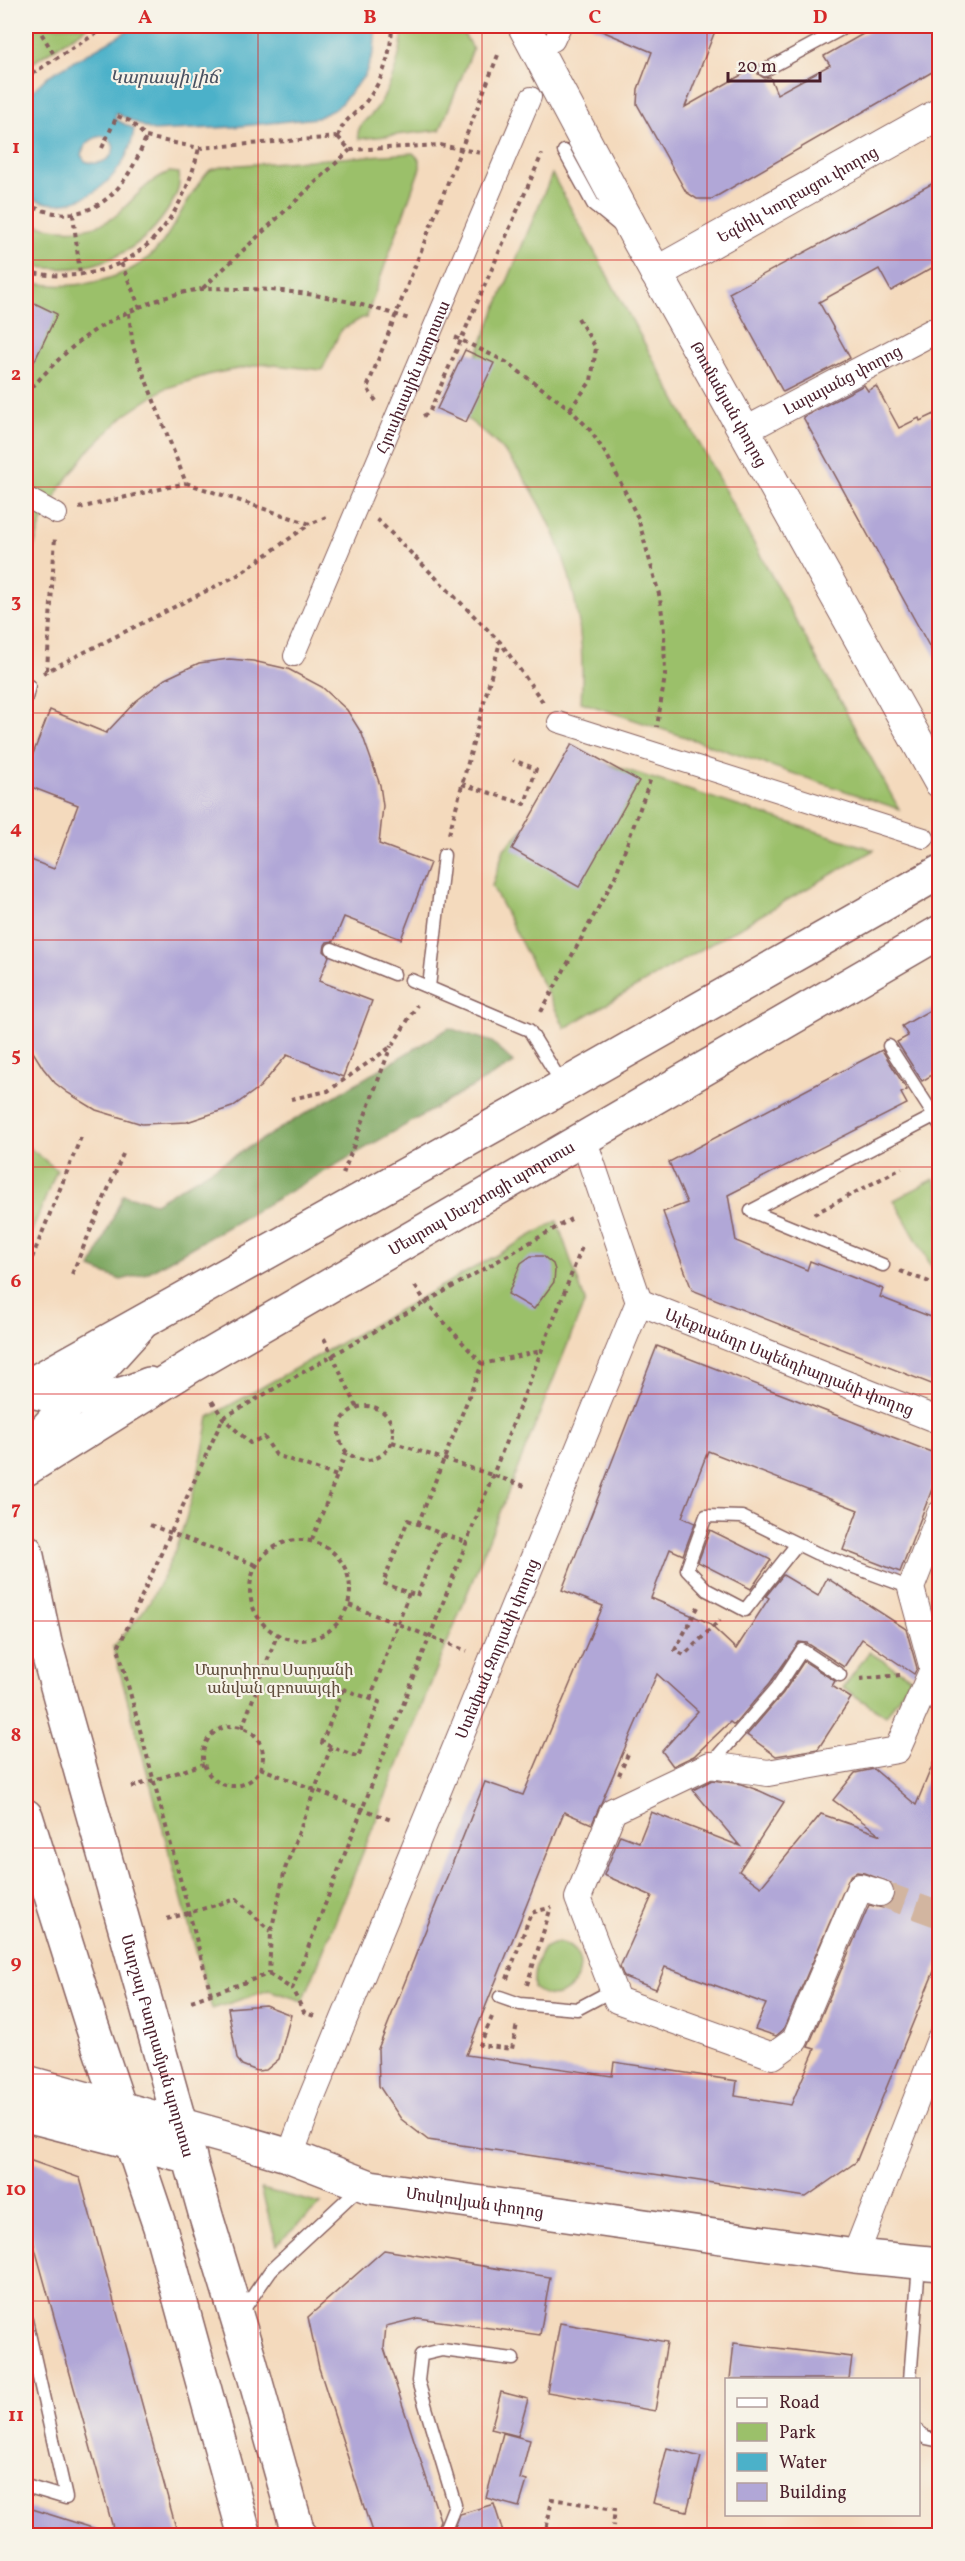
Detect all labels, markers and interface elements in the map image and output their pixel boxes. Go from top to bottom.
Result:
text: A [138,4,152,32]
text: B [363,4,377,32]
text: C [589,4,602,32]
text: D [813,4,827,32]
scale bar [728,45,820,83]
text: 20 m [737,55,777,80]
water label: Կարապի լիճ [110,66,222,91]
text: 1 [12,134,20,162]
street label: Եզնիկ Կողբացու փողոց [714,142,883,249]
street label: Հյուսիսային պողոտա [372,298,456,458]
street label: Թումանյան փողոց [684,338,771,472]
street label: Լալայանց փողոց [780,341,906,421]
text: 2 [11,361,21,389]
text: 3 [11,588,21,616]
text: 4 [10,815,22,843]
text: 5 [11,1042,21,1070]
street label: Մեսրոպ Մաշտոցի պողոտա [385,1137,579,1262]
text: 6 [11,1268,22,1296]
street label: Ալեքսանդր Սպենդիարյանի փողոց [661,1304,917,1423]
text: 7 [11,1495,21,1523]
street label: Ստեփան Զորյանի փողոց [451,1556,545,1743]
park label: Մարտիրոս Սարյանի անվան զբոսայգի [195,1660,353,1700]
text: 8 [11,1722,21,1750]
street label: Մարշալ Բաղրամյան պողոտա [114,1932,198,2160]
text: 9 [10,1949,22,1977]
text: 10 [6,2176,26,2204]
street label: Մոսկովյան փողոց [404,2183,545,2225]
legend [725,2378,920,2516]
text: Road [779,2391,820,2416]
text: 11 [8,2402,24,2430]
text: Park [779,2421,816,2446]
text: Water [779,2451,827,2476]
text: Building [779,2481,847,2506]

